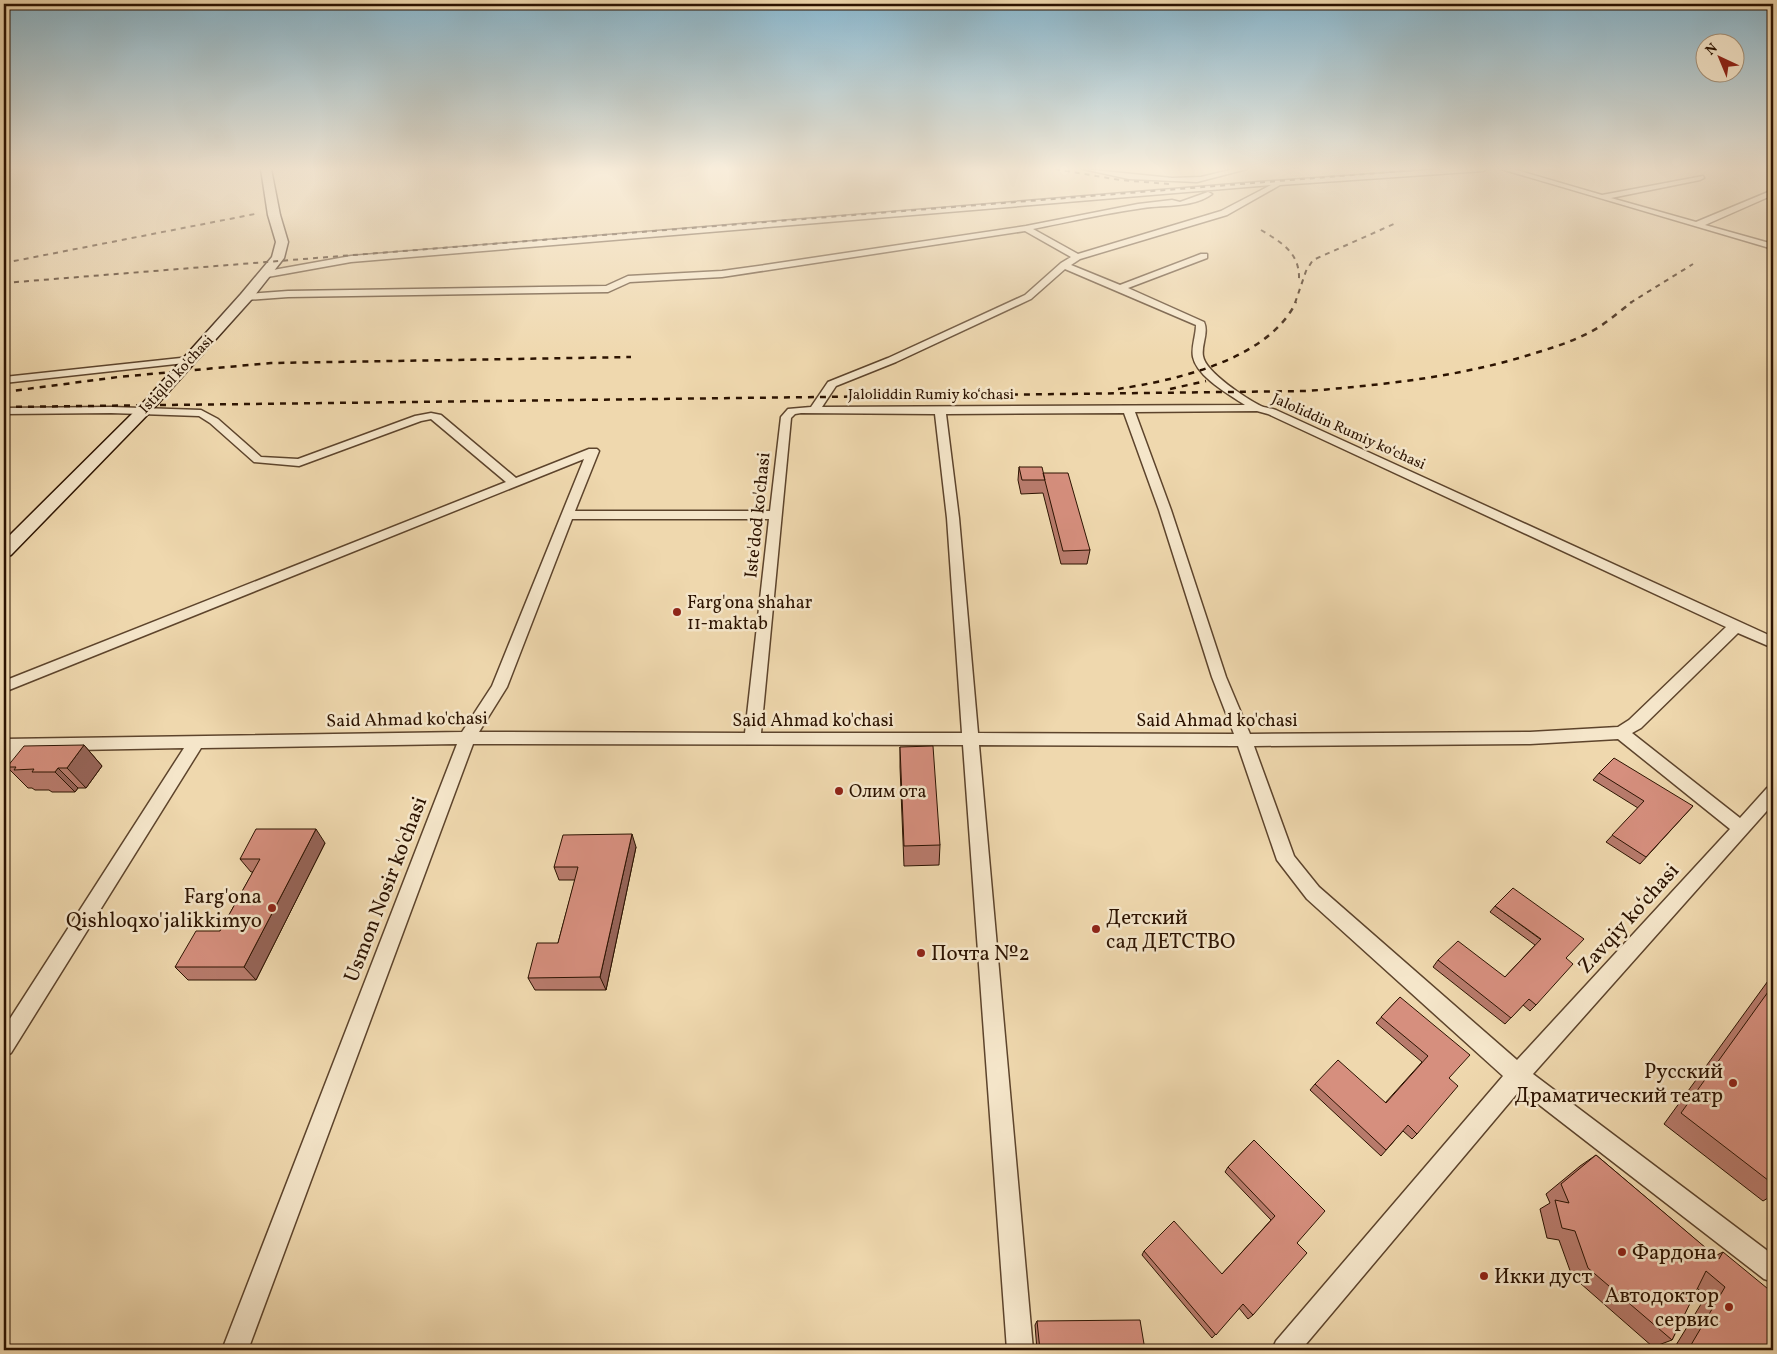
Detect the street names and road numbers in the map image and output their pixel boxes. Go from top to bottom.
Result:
street label: Istiqlol ko'chasi [135,331,219,419]
street label: Jaloliddin Rumiy koʻchasi [848,385,1014,406]
street label: Jaloliddin Rumiy koʻchasi [1268,389,1429,476]
street label: Iste'dod ko'chasi [739,451,778,579]
street label: Said Ahmad ko'chasi [326,707,488,734]
street label: Said Ahmad ko'chasi [732,709,894,734]
street label: Said Ahmad ko'chasi [1136,709,1298,734]
street label: Usmon Nosir ko'chasi [338,793,435,986]
street label: Zavqiy koʻchasi [1572,858,1687,980]

